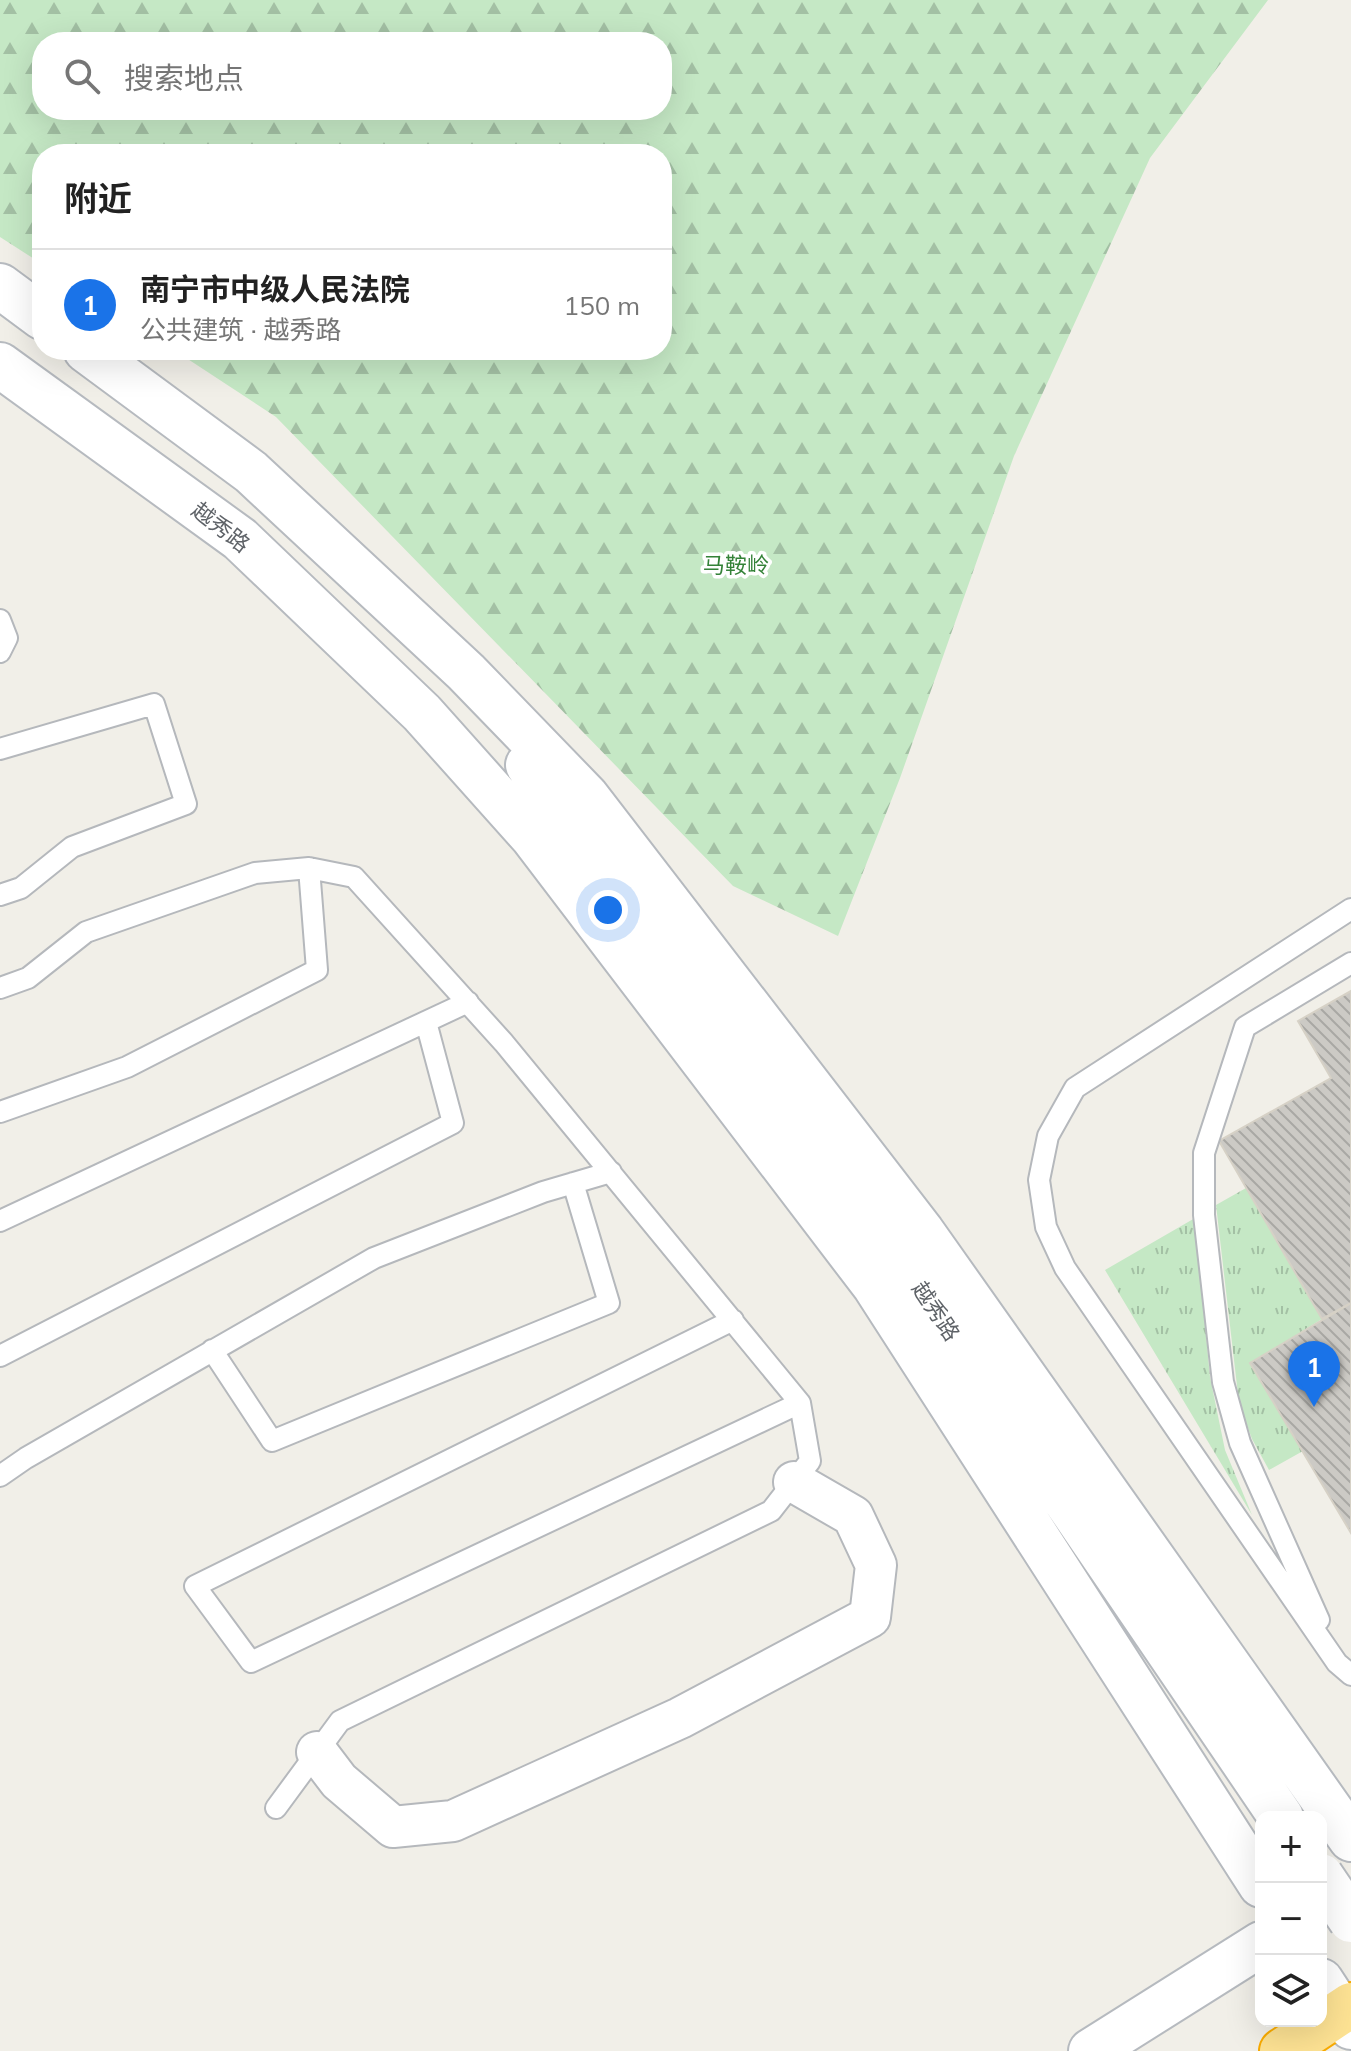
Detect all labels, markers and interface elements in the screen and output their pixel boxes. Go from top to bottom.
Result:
search box [32,32,672,120]
icon: search [60,54,104,98]
text: 搜索地点 [124,59,244,97]
text: 附近 [64,177,132,220]
text: 南宁市中级人民法院 [140,270,410,308]
text: 1 [82,289,98,322]
text: 150 m [564,289,640,322]
text: 公共建筑 · 越秀路 [140,313,342,346]
street label: 越秀路 [186,496,256,558]
park label: 马鞍岭 [703,551,769,579]
your location [588,890,628,930]
street label: 越秀路 [906,1276,966,1346]
pin: 1 [1288,1341,1340,1407]
map controls [1255,1811,1327,2027]
button: + [1255,1811,1327,1883]
button: − [1255,1883,1327,1955]
button: layers [1255,1955,1327,2027]

